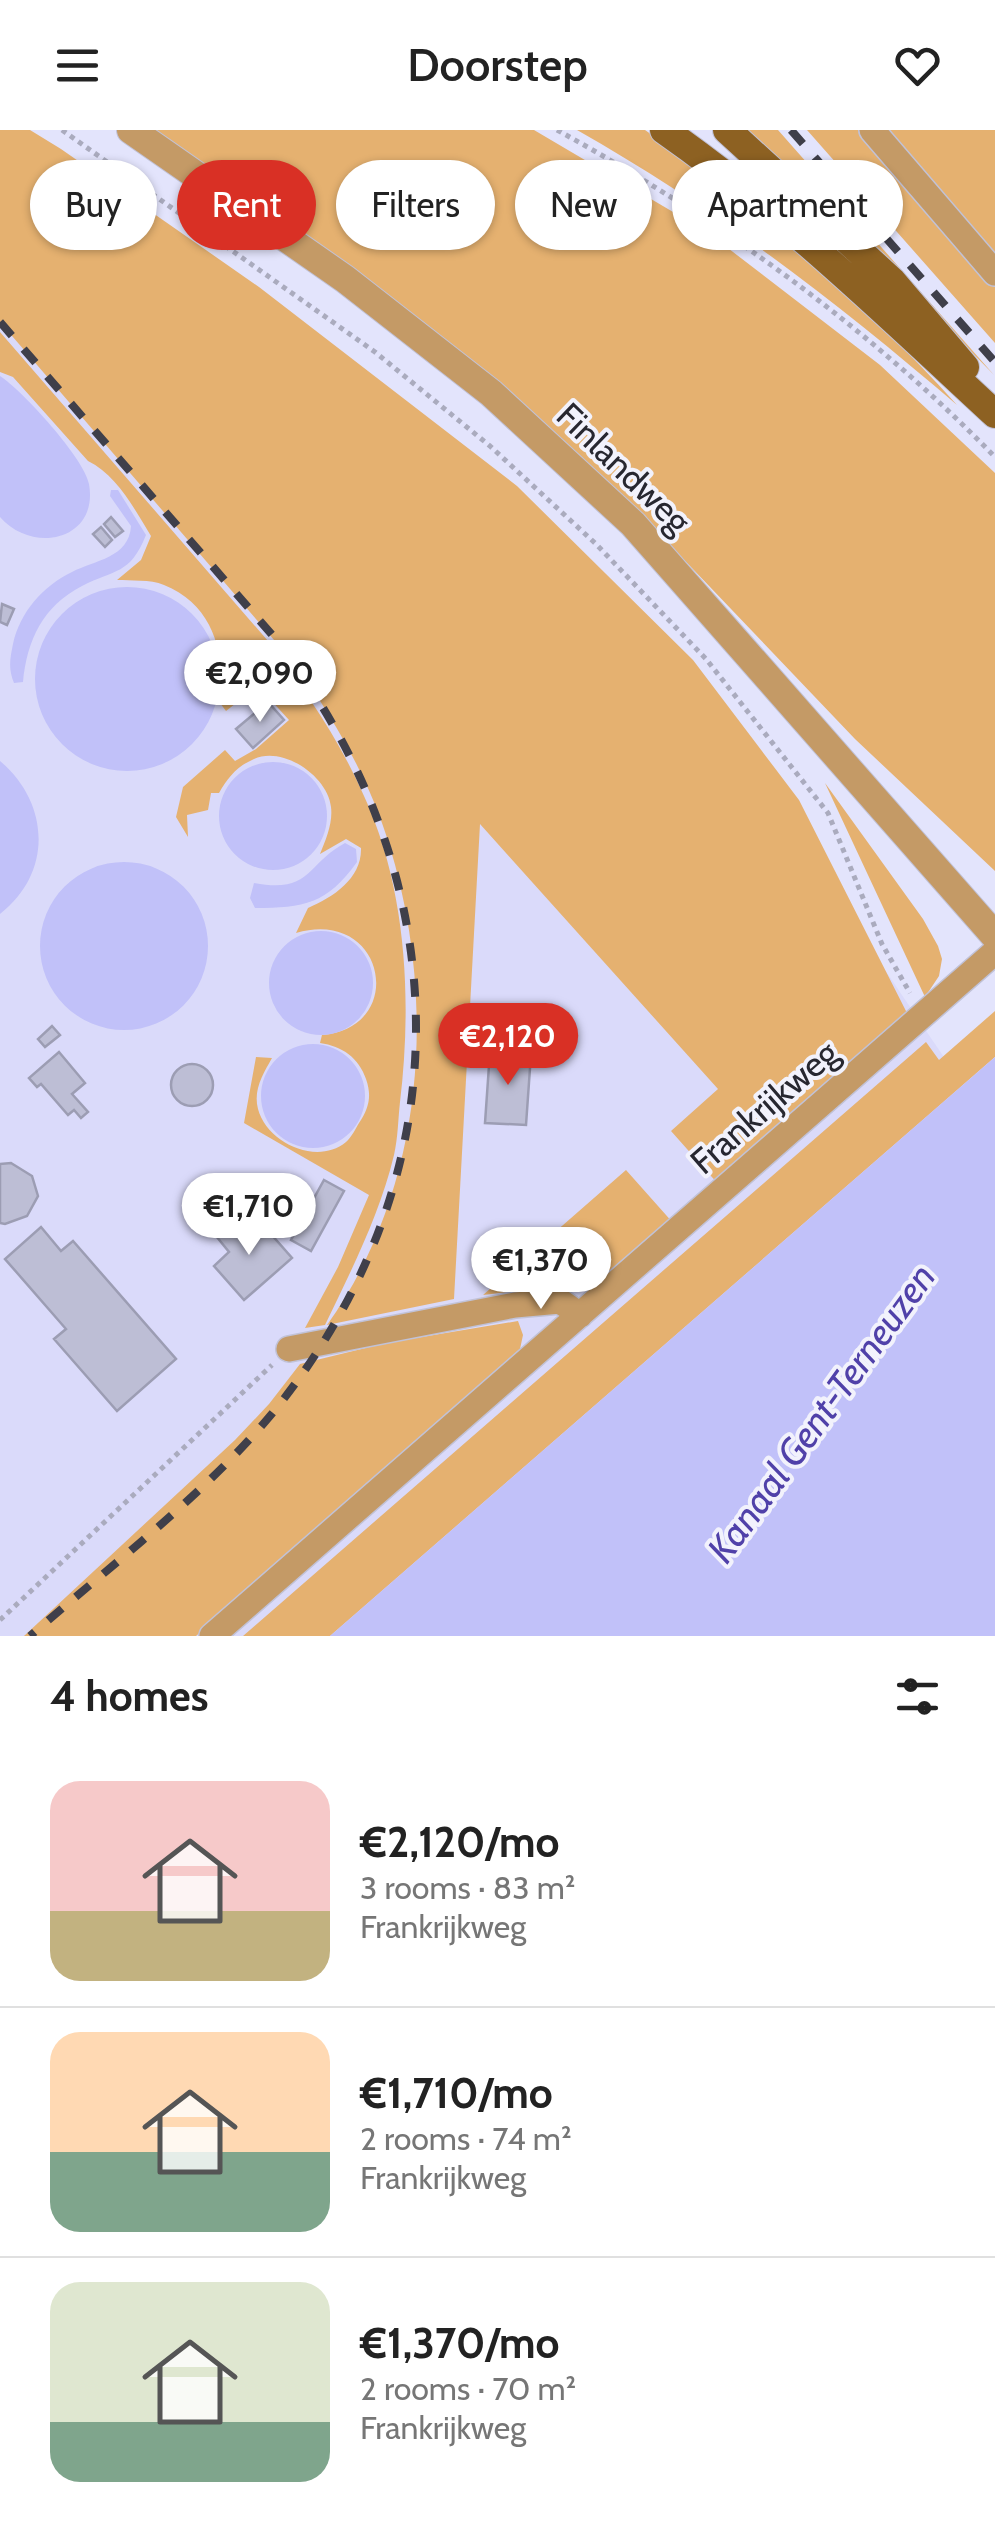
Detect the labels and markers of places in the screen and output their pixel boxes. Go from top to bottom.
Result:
pin: €2,090 [179,640,341,725]
pin: €2,120 [427,1003,589,1088]
pin: €1,710 [168,1173,330,1258]
pin: €1,370 [460,1227,622,1312]

